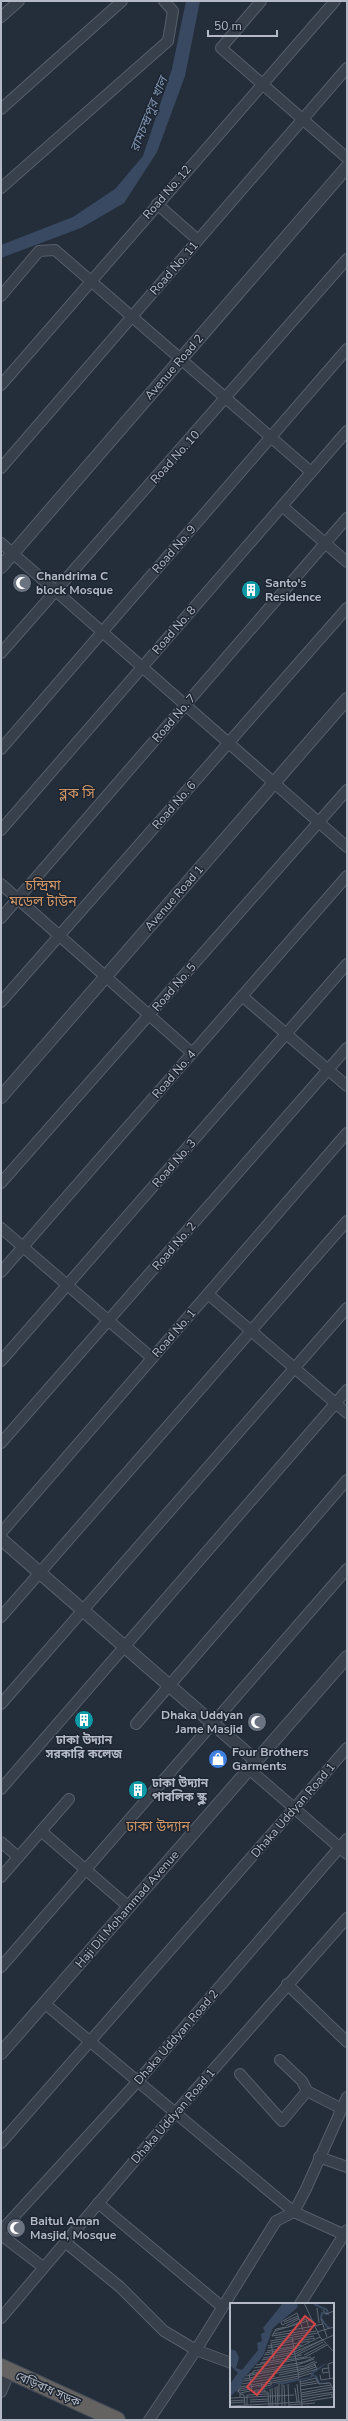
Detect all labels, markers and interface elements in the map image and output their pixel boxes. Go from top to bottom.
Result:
scale bar [208,12,277,38]
text: 50 m [214,18,242,34]
water label: রামচন্দ্রপুর খাল [126,72,173,155]
street label: Road No. 12 [139,162,195,222]
street label: Road No. 11 [146,238,202,298]
street label: Avenue Road 2 [141,331,207,403]
street label: Road No. 10 [147,427,203,487]
street label: Road No. 9 [149,521,199,577]
place label: Chandrima C block Mosque [36,568,114,598]
mosque icon: Chandrima C block Mosque [11,572,33,594]
place label: Santo's Residence [265,575,322,605]
building icon: Santo's Residence [240,579,262,601]
street label: Road No. 8 [149,602,199,658]
street label: Road No. 7 [149,690,199,746]
street label: Road No. 6 [149,777,199,833]
district label: ব্লক সি [58,784,95,803]
street label: Avenue Road 1 [141,862,207,934]
district label: চন্দ্রিমা মডেল টাউন [8,876,77,911]
street label: Road No. 5 [149,959,199,1015]
street label: Road No. 4 [149,1046,199,1102]
street label: Road No. 3 [149,1135,199,1191]
street label: Road No. 2 [149,1218,199,1274]
street label: Road No. 1 [149,1305,199,1361]
place label: Dhaka Uddyan Jame Masjid [161,1707,243,1737]
building icon: ঢাকা উদ্যান সরকারি কলেজ [73,1709,95,1731]
mosque icon: Dhaka Uddyan Jame Masjid [246,1711,268,1733]
place label: ঢাকা উদ্যান সরকারি কলেজ [45,1732,122,1762]
place label: Four Brothers Garments [232,1744,309,1774]
shop icon: Four Brothers Garments [207,1748,229,1770]
street label: Dhaka Uddyan Road 1 [247,1759,339,1861]
place label: ঢাকা উদ্যান পাবলিক স্কুল [151,1775,209,1806]
building icon: ঢাকা উদ্যান পাবলিক স্কুল [127,1779,149,1801]
district label: ঢাকা উদ্যান [125,1817,190,1836]
street label: Haji Dil Mohammad Avenue [72,1847,182,1971]
street label: Dhaka Uddyan Road 2 [130,1986,222,2088]
street label: Dhaka Uddyan Road 1 [127,2065,219,2167]
place label: Baitul Aman Masjid, Mosque [30,2213,117,2243]
mosque icon: Baitul Aman Masjid, Mosque [5,2217,27,2239]
inset map [230,2303,334,2407]
street label: বেড়িবাধ সড়ক [13,2368,83,2411]

